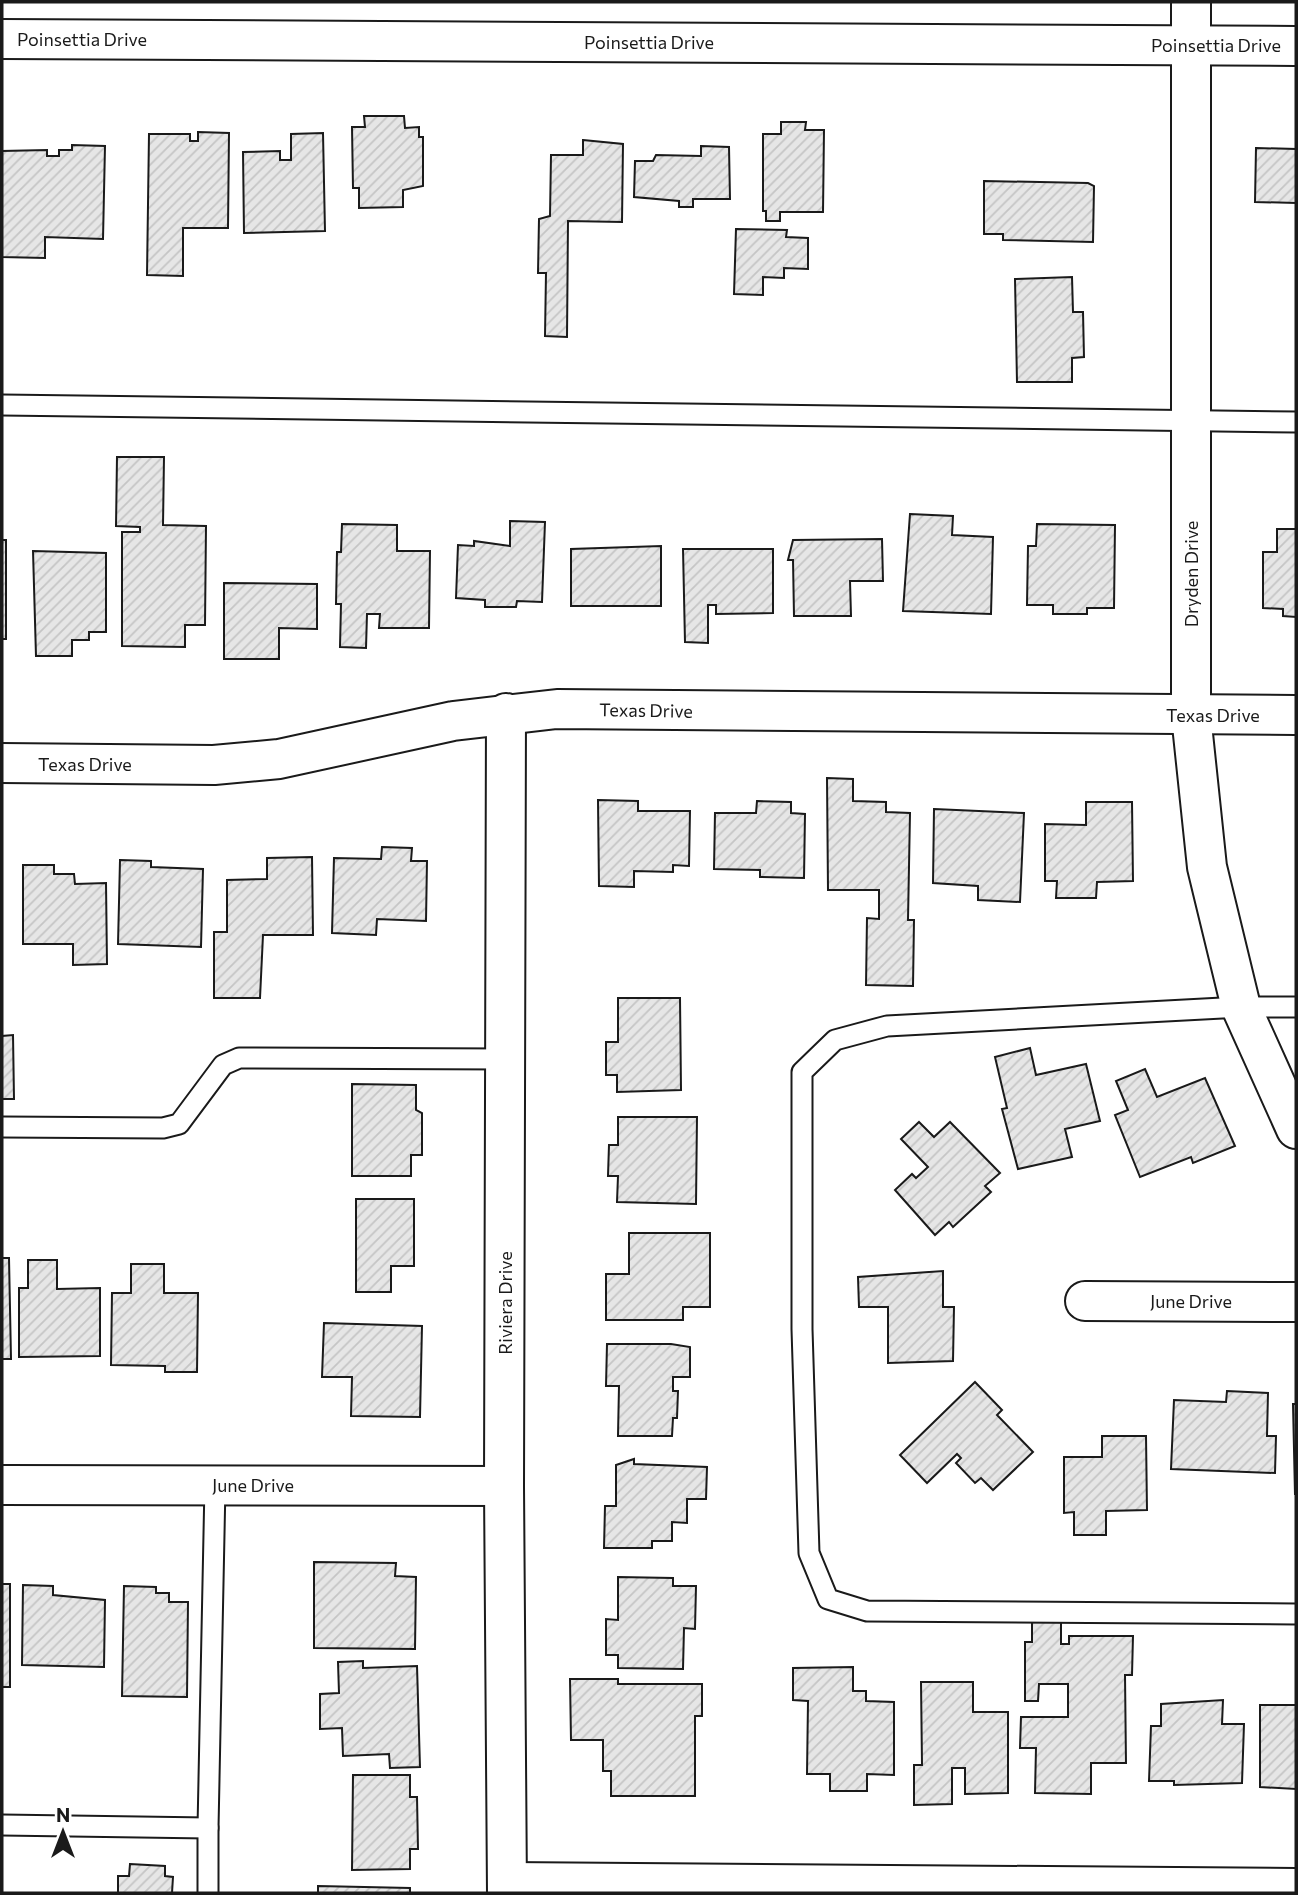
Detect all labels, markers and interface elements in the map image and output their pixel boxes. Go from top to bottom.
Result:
street label: Poinsettia Drive [17,28,147,50]
street label: Poinsettia Drive [584,31,714,53]
street label: Poinsettia Drive [1151,34,1281,56]
street label: Dryden Drive [1180,521,1202,627]
street label: Texas Drive [599,698,693,722]
street label: Texas Drive [1166,704,1260,726]
street label: Texas Drive [38,753,132,775]
street label: Riviera Drive [494,1251,516,1355]
street label: June Drive [1150,1290,1232,1312]
street label: June Drive [212,1474,294,1496]
north arrow [28,1797,98,1867]
text: N [56,1803,70,1826]

